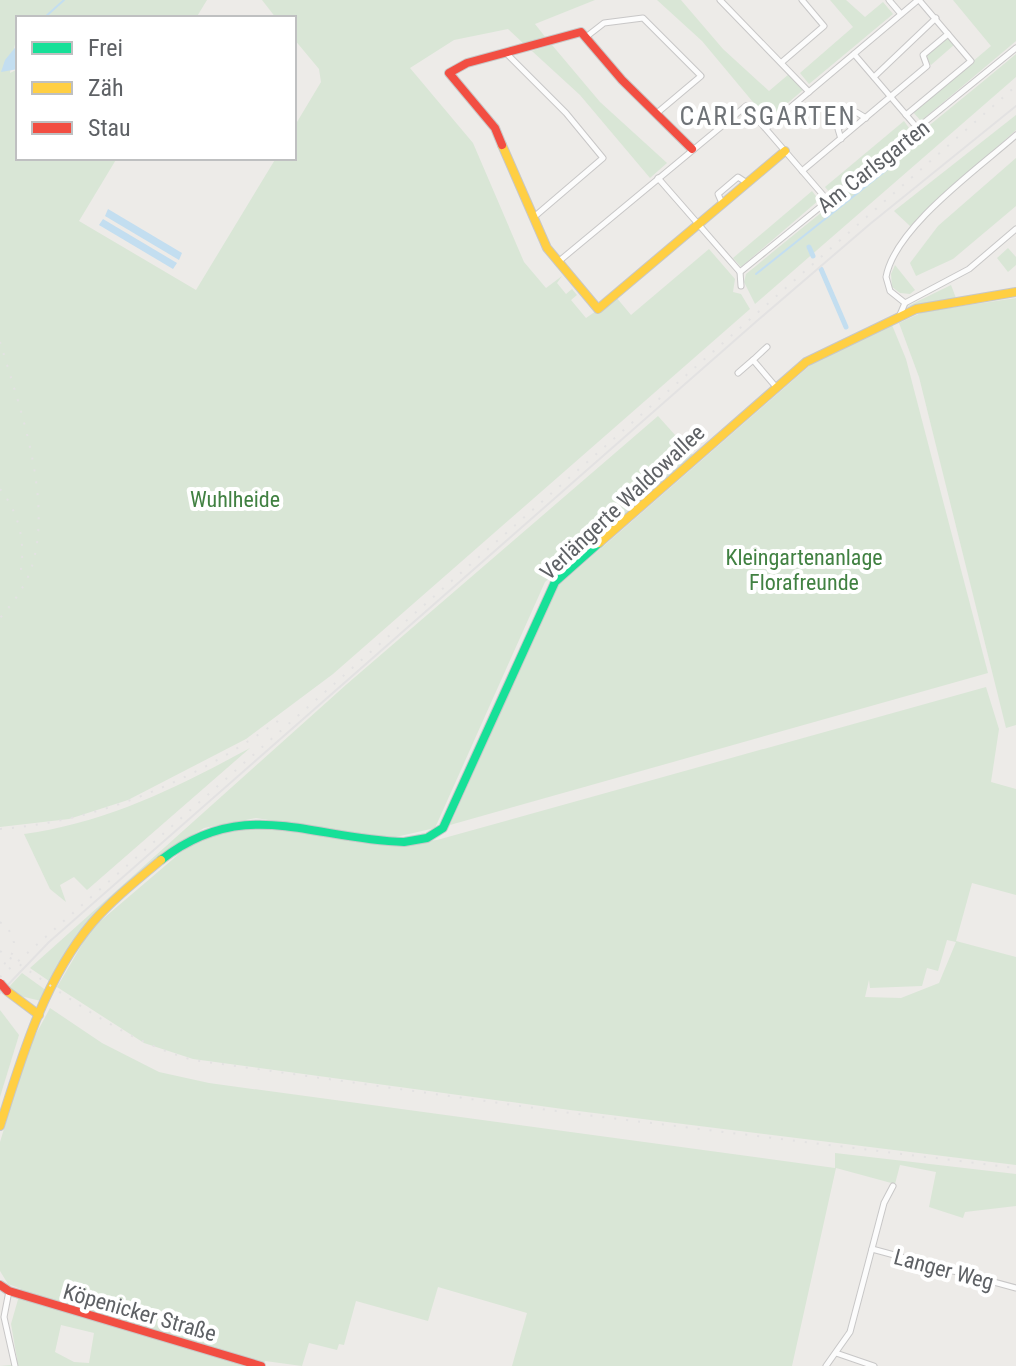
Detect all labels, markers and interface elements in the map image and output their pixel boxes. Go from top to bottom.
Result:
legend [16,16,296,160]
text: Frei [88,34,123,62]
text: Zäh [88,74,124,102]
district label: CARLSGARTEN [679,101,857,131]
text: Stau [88,114,131,142]
street label: Am Carlsgarten [812,115,934,218]
street label: Verlängerte Waldowallee [535,420,709,585]
park label: Wuhlheide [190,487,280,512]
park label: Kleingartenanlage Florafreunde [725,545,883,595]
street label: Langer Weg [891,1244,996,1295]
street label: Köpenicker Straße [60,1279,219,1346]

